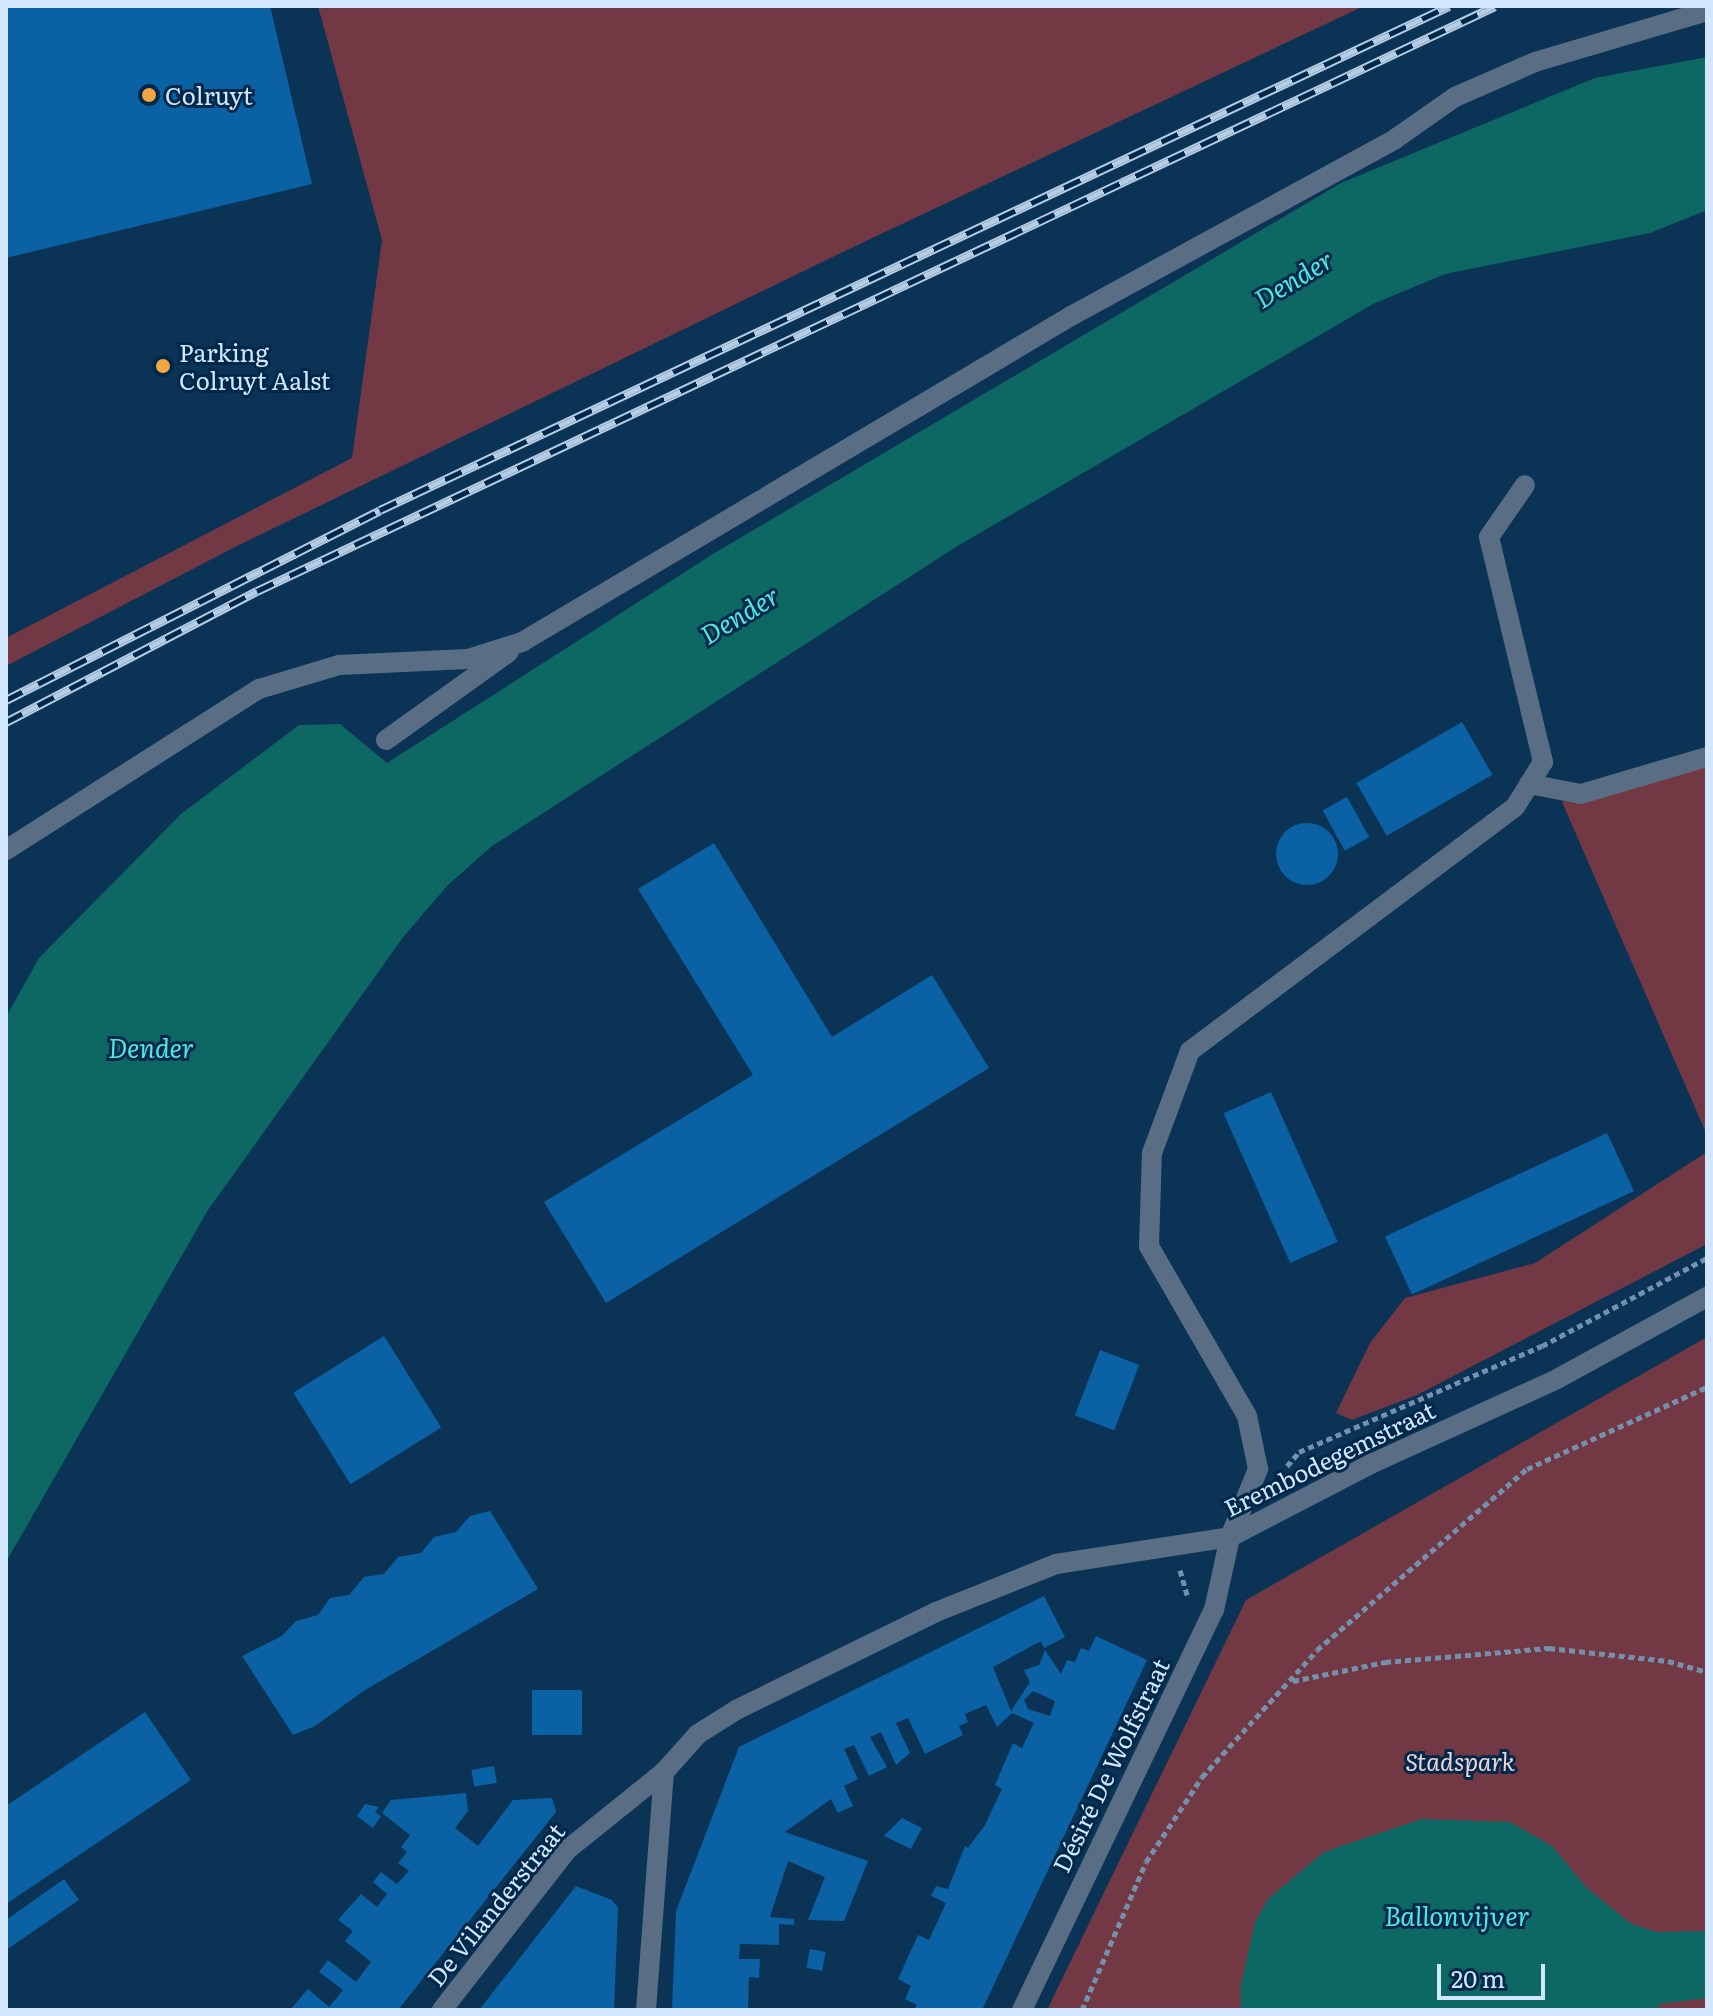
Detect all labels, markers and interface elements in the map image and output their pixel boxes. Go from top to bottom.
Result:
place label: Colruyt [165,81,253,109]
marker: Colruyt [140,86,158,104]
water label: Dender [1248,242,1338,314]
place label: Parking Colruyt Aalst [179,338,330,394]
marker: Parking Colruyt Aalst [154,357,172,375]
water label: Dender [694,578,784,650]
water label: Dender [108,1031,194,1063]
street label: Erembodegemstraat [1219,1394,1439,1522]
street label: Désiré De Wolfstraat [1046,1653,1174,1877]
park label: Stadspark [1405,1747,1515,1775]
street label: De Vilanderstraat [420,1817,570,1991]
water label: Ballonvijver [1384,1899,1530,1931]
scale bar [1441,1948,1549,1998]
text: 20 m [1451,1960,1505,1995]

